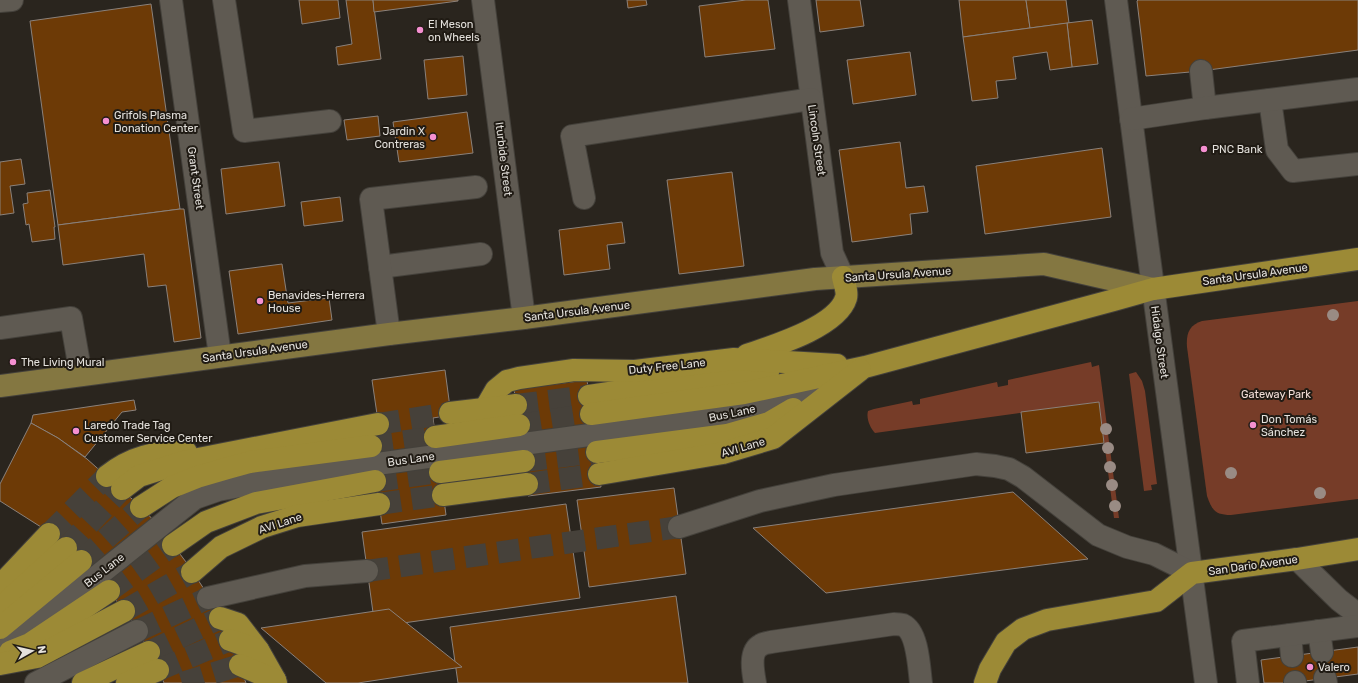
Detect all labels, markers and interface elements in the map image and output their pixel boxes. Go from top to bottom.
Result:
place label: El Meson on Wheels [428,18,480,44]
marker: El Meson on Wheels [415,25,425,35]
street label: Lincoln Street [805,104,828,177]
place label: Grifols Plasma Donation Center [114,109,199,135]
marker: Grifols Plasma Donation Center [101,116,111,126]
street label: Iturbide Street [493,121,515,198]
place label: Jardin X Contreras [374,125,425,151]
marker: Jardin X Contreras [428,132,438,142]
place label: PNC Bank [1212,143,1263,156]
marker: PNC Bank [1199,144,1209,154]
street label: Grant Street [185,146,206,211]
street label: Santa Ursula Avenue [1201,261,1309,288]
street label: Santa Ursula Avenue [845,264,952,285]
place label: Benavides-Herrera House [268,289,365,315]
marker: Benavides-Herrera House [255,296,265,306]
street label: Santa Ursula Avenue [523,299,631,324]
street label: Hidalgo Street [1148,305,1171,380]
street label: Santa Ursula Avenue [201,338,309,365]
place label: The Living Mural [21,356,104,369]
street label: Duty Free Lane [628,356,706,377]
marker: The Living Mural [8,357,18,367]
park label: Gateway Park [1241,388,1311,401]
street label: Bus Lane [708,402,757,425]
place label: Don Tomás Sánchez [1261,413,1317,439]
place label: Laredo Trade Tag Customer Service Center [84,419,213,445]
marker: Don Tomás Sánchez [1248,420,1258,430]
marker: Laredo Trade Tag Customer Service Center [71,426,81,436]
street label: AVI Lane [720,435,766,460]
street label: Bus Lane [387,450,435,469]
street label: AVI Lane [257,510,303,537]
street label: Bus Lane [82,551,127,590]
street label: San Dario Avenue [1208,553,1299,578]
north arrow [12,631,52,671]
text: N [34,645,48,655]
place label: Valero [1318,661,1350,674]
marker: Valero [1305,662,1315,672]

